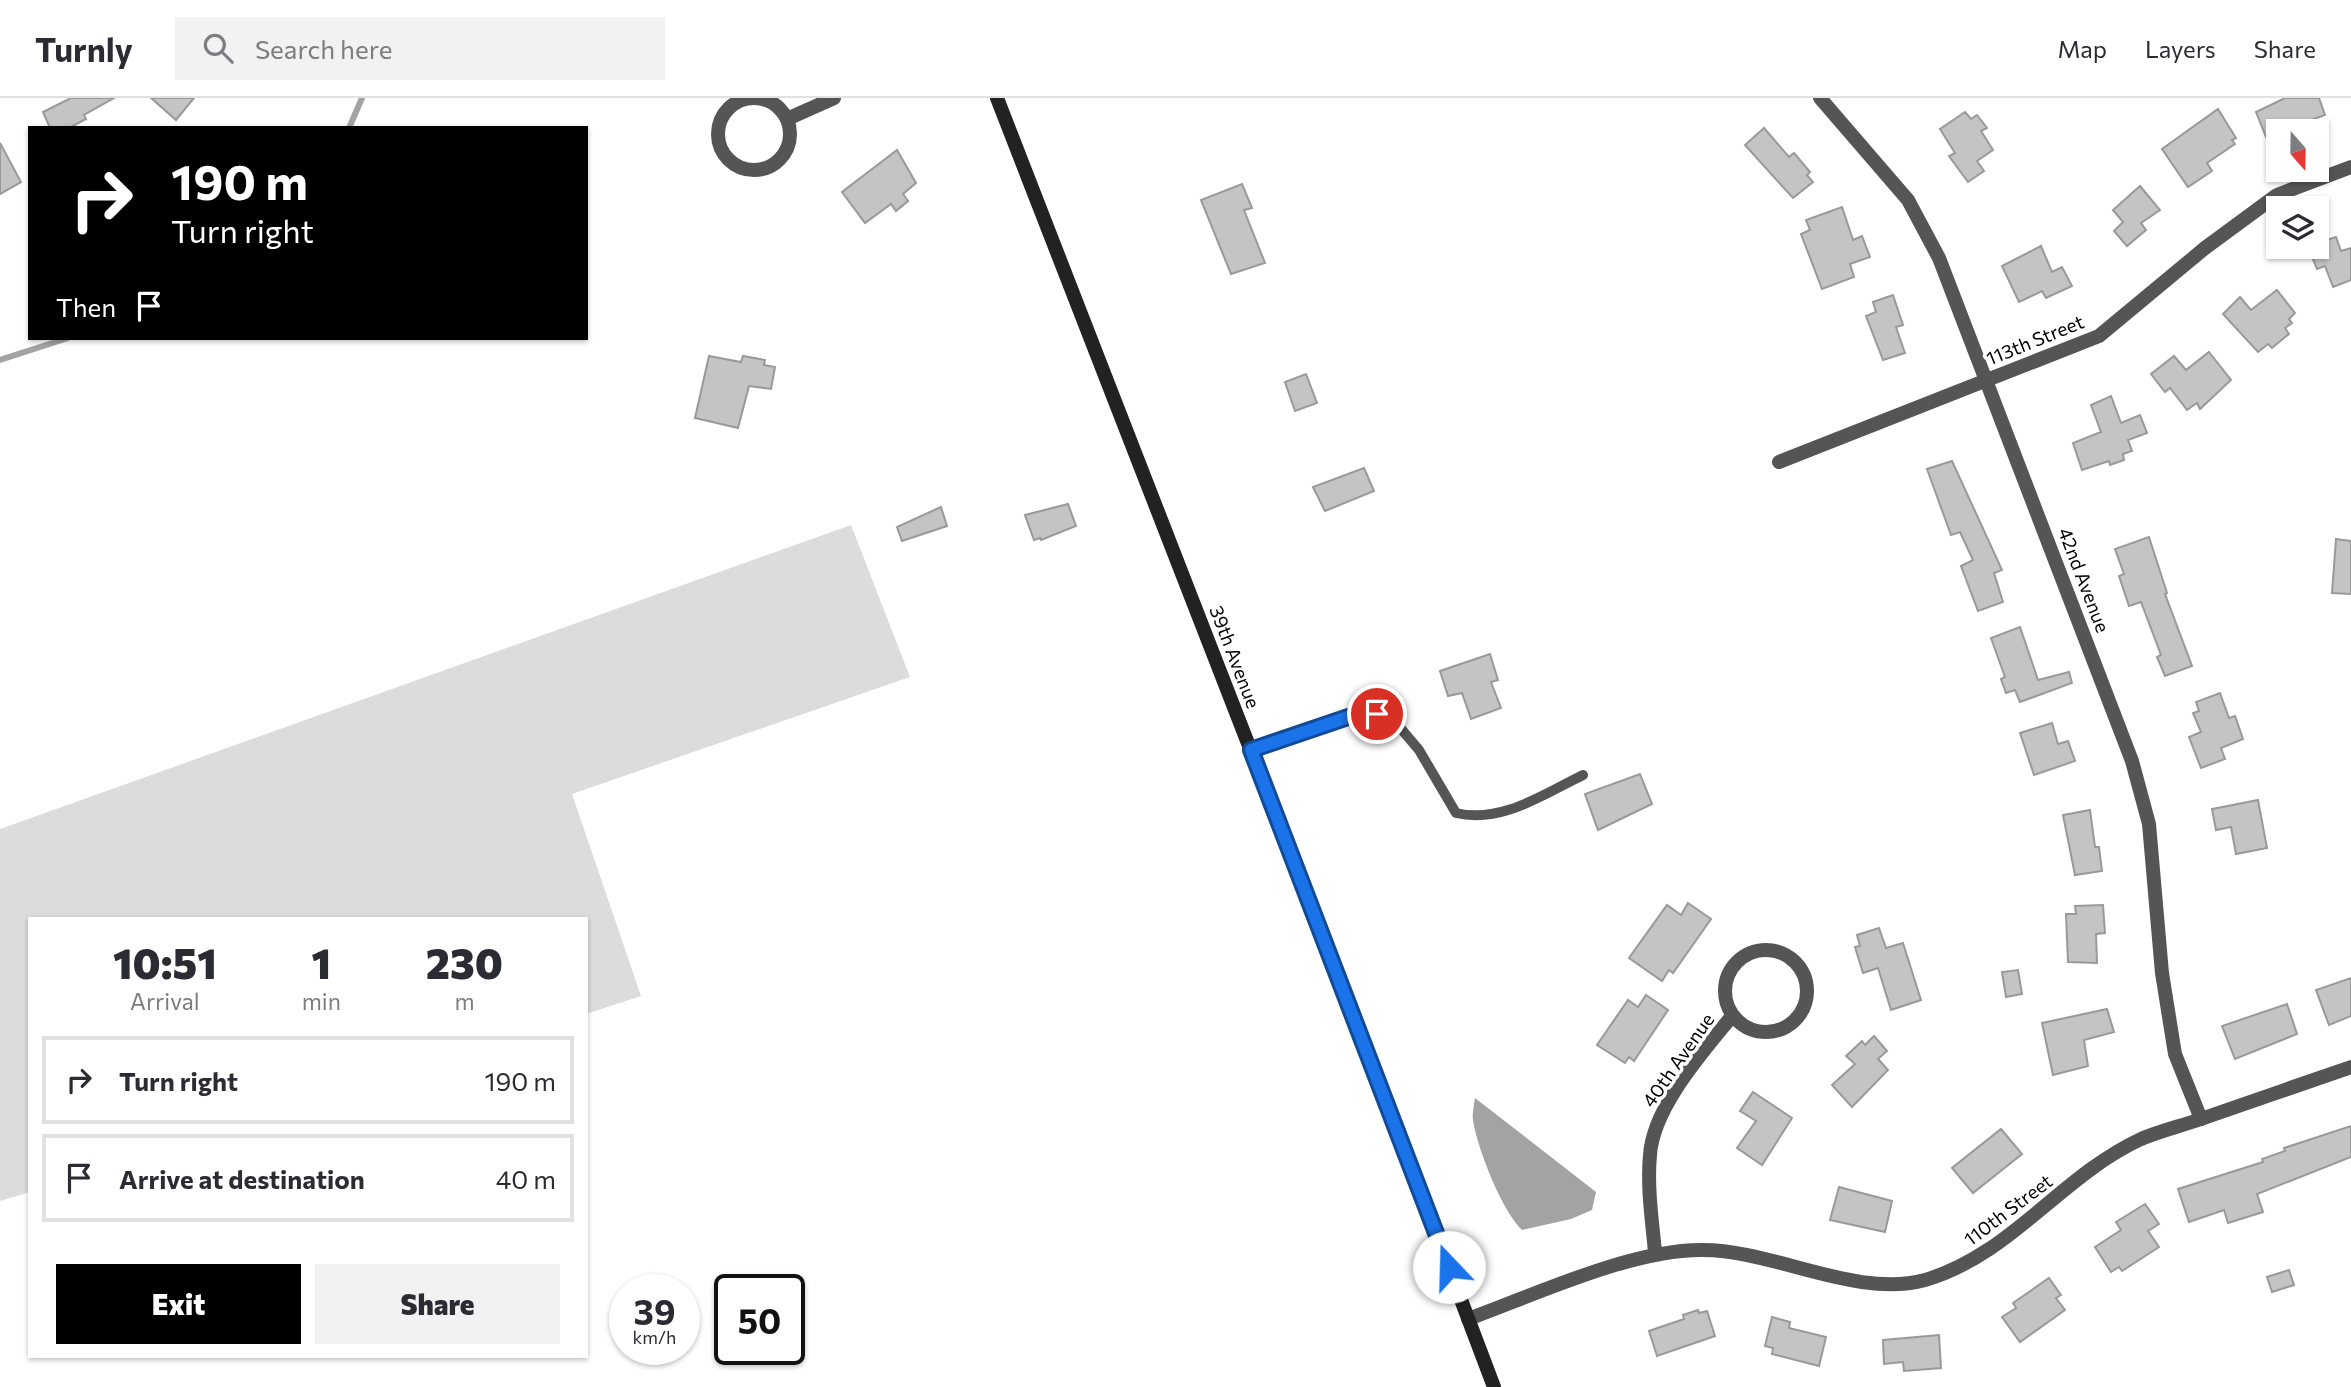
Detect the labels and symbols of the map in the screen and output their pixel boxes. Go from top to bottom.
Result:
north arrow [2266,119,2329,182]
street label: 113th Street [1983,309,2087,370]
street label: 42nd Avenue [2054,524,2115,636]
street label: 39th Avenue [1205,602,1266,711]
pin [1347,684,1407,744]
street label: 40th Avenue [1637,1008,1718,1111]
street label: 110th Street [1959,1169,2057,1250]
position arrow [1412,1230,1486,1304]
speed limit sign: 50 [714,1274,805,1365]

